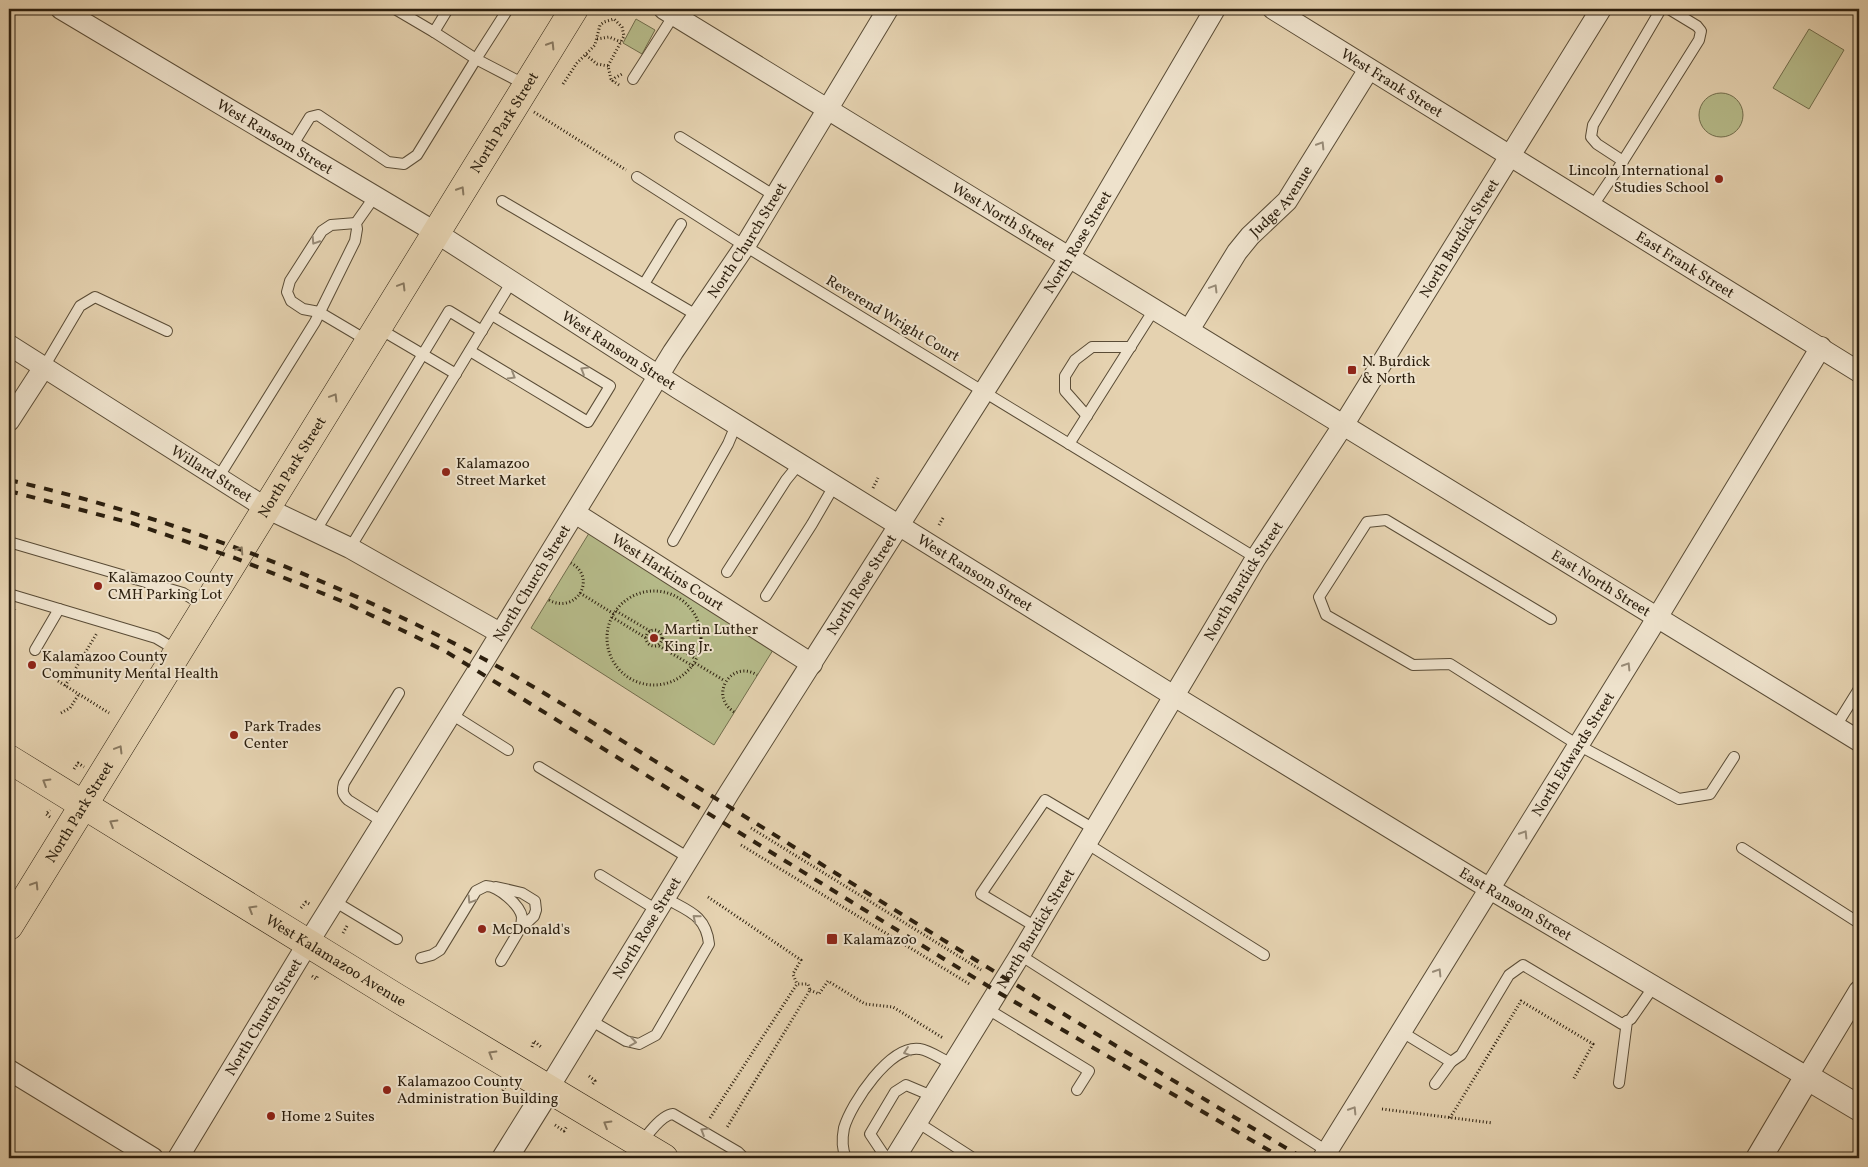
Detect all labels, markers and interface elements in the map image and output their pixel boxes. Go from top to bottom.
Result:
one-way arrow [545,41,554,51]
street label: West Frank Street [1336,44,1446,124]
street label: North Park Street [466,68,545,178]
street label: West Ransom Street [212,95,336,181]
one-way arrow [1315,141,1324,150]
place label: Lincoln International Studies School [1569,161,1709,199]
street label: Judge Avenue [1246,162,1318,243]
marker: Lincoln International Studies School [1713,173,1725,185]
street label: North Burdick Street [1415,175,1505,303]
street label: West North Street [947,178,1058,258]
street label: North Church Street [703,179,793,303]
one-way arrow [455,187,464,196]
street label: North Rose Street [1040,187,1118,298]
street label: East Frank Street [1631,227,1738,304]
one-way arrow [312,236,322,245]
street label: Reverend Wright Court [821,271,963,368]
one-way arrow [396,283,405,292]
one-way arrow [1208,284,1218,293]
street label: West Ransom Street [557,307,679,396]
place label: N. Burdick & North [1362,352,1430,390]
marker: N. Burdick & North [1346,364,1358,376]
one-way arrow [580,366,589,376]
one-way arrow [506,370,515,380]
one-way arrow [328,394,338,403]
street label: North Park Street [254,413,332,523]
street label: Willard Street [166,441,256,509]
place label: Kalamazoo Street Market [456,454,546,492]
marker: Kalamazoo Street Market [440,466,452,478]
street label: North Burdick Street [1200,518,1289,645]
street label: North Church Street [489,521,577,646]
street label: West Harkins Court [607,530,727,617]
street label: North Rose Street [823,530,903,640]
street label: West Ransom Street [912,530,1036,618]
street label: East North Street [1547,546,1654,623]
one-way arrow [233,547,243,556]
place label: Kalamazoo County CMH Parking Lot [108,568,233,606]
marker: Kalamazoo County CMH Parking Lot [92,580,104,592]
place label: Martin Luther King Jr. [664,620,758,658]
marker: Martin Luther King Jr. [648,632,660,644]
place label: Kalamazoo County Community Mental Health [42,647,219,685]
marker: Kalamazoo County Community Mental Health [26,659,38,671]
one-way arrow [1621,662,1631,671]
street label: North Edwards Street [1528,689,1621,821]
place label: Park Trades Center [244,717,321,755]
marker: Park Trades Center [228,729,240,741]
one-way arrow [112,745,122,754]
street label: North Park Street [41,758,120,867]
one-way arrow [43,779,52,789]
one-way arrow [110,820,119,830]
one-way arrow [1517,830,1527,839]
street label: East Ransom Street [1454,863,1575,947]
street label: North Burdick Street [993,865,1081,993]
street label: North Rose Street [609,873,687,984]
one-way arrow [28,881,38,890]
one-way arrow [467,894,477,903]
one-way arrow [248,905,257,915]
street label: West Kalamazoo Avenue [261,910,409,1013]
one-way arrow [693,915,702,923]
place label: McDonald's [492,920,570,941]
marker: McDonald's [476,923,488,935]
place label: Kalamazoo [843,930,917,951]
marker: Kalamazoo [825,932,839,946]
street label: North Church Street [221,955,308,1080]
one-way arrow [1432,969,1442,978]
one-way arrow [629,1036,637,1047]
one-way arrow [903,1047,912,1057]
one-way arrow [488,1051,497,1061]
place label: Kalamazoo County Administration Building [397,1072,559,1110]
marker: Kalamazoo County Administration Building [381,1084,393,1096]
place label: Home 2 Suites [281,1107,375,1128]
one-way arrow [1346,1107,1356,1116]
marker: Home 2 Suites [265,1110,277,1122]
one-way arrow [603,1120,612,1130]
one-way arrow [700,1128,709,1138]

